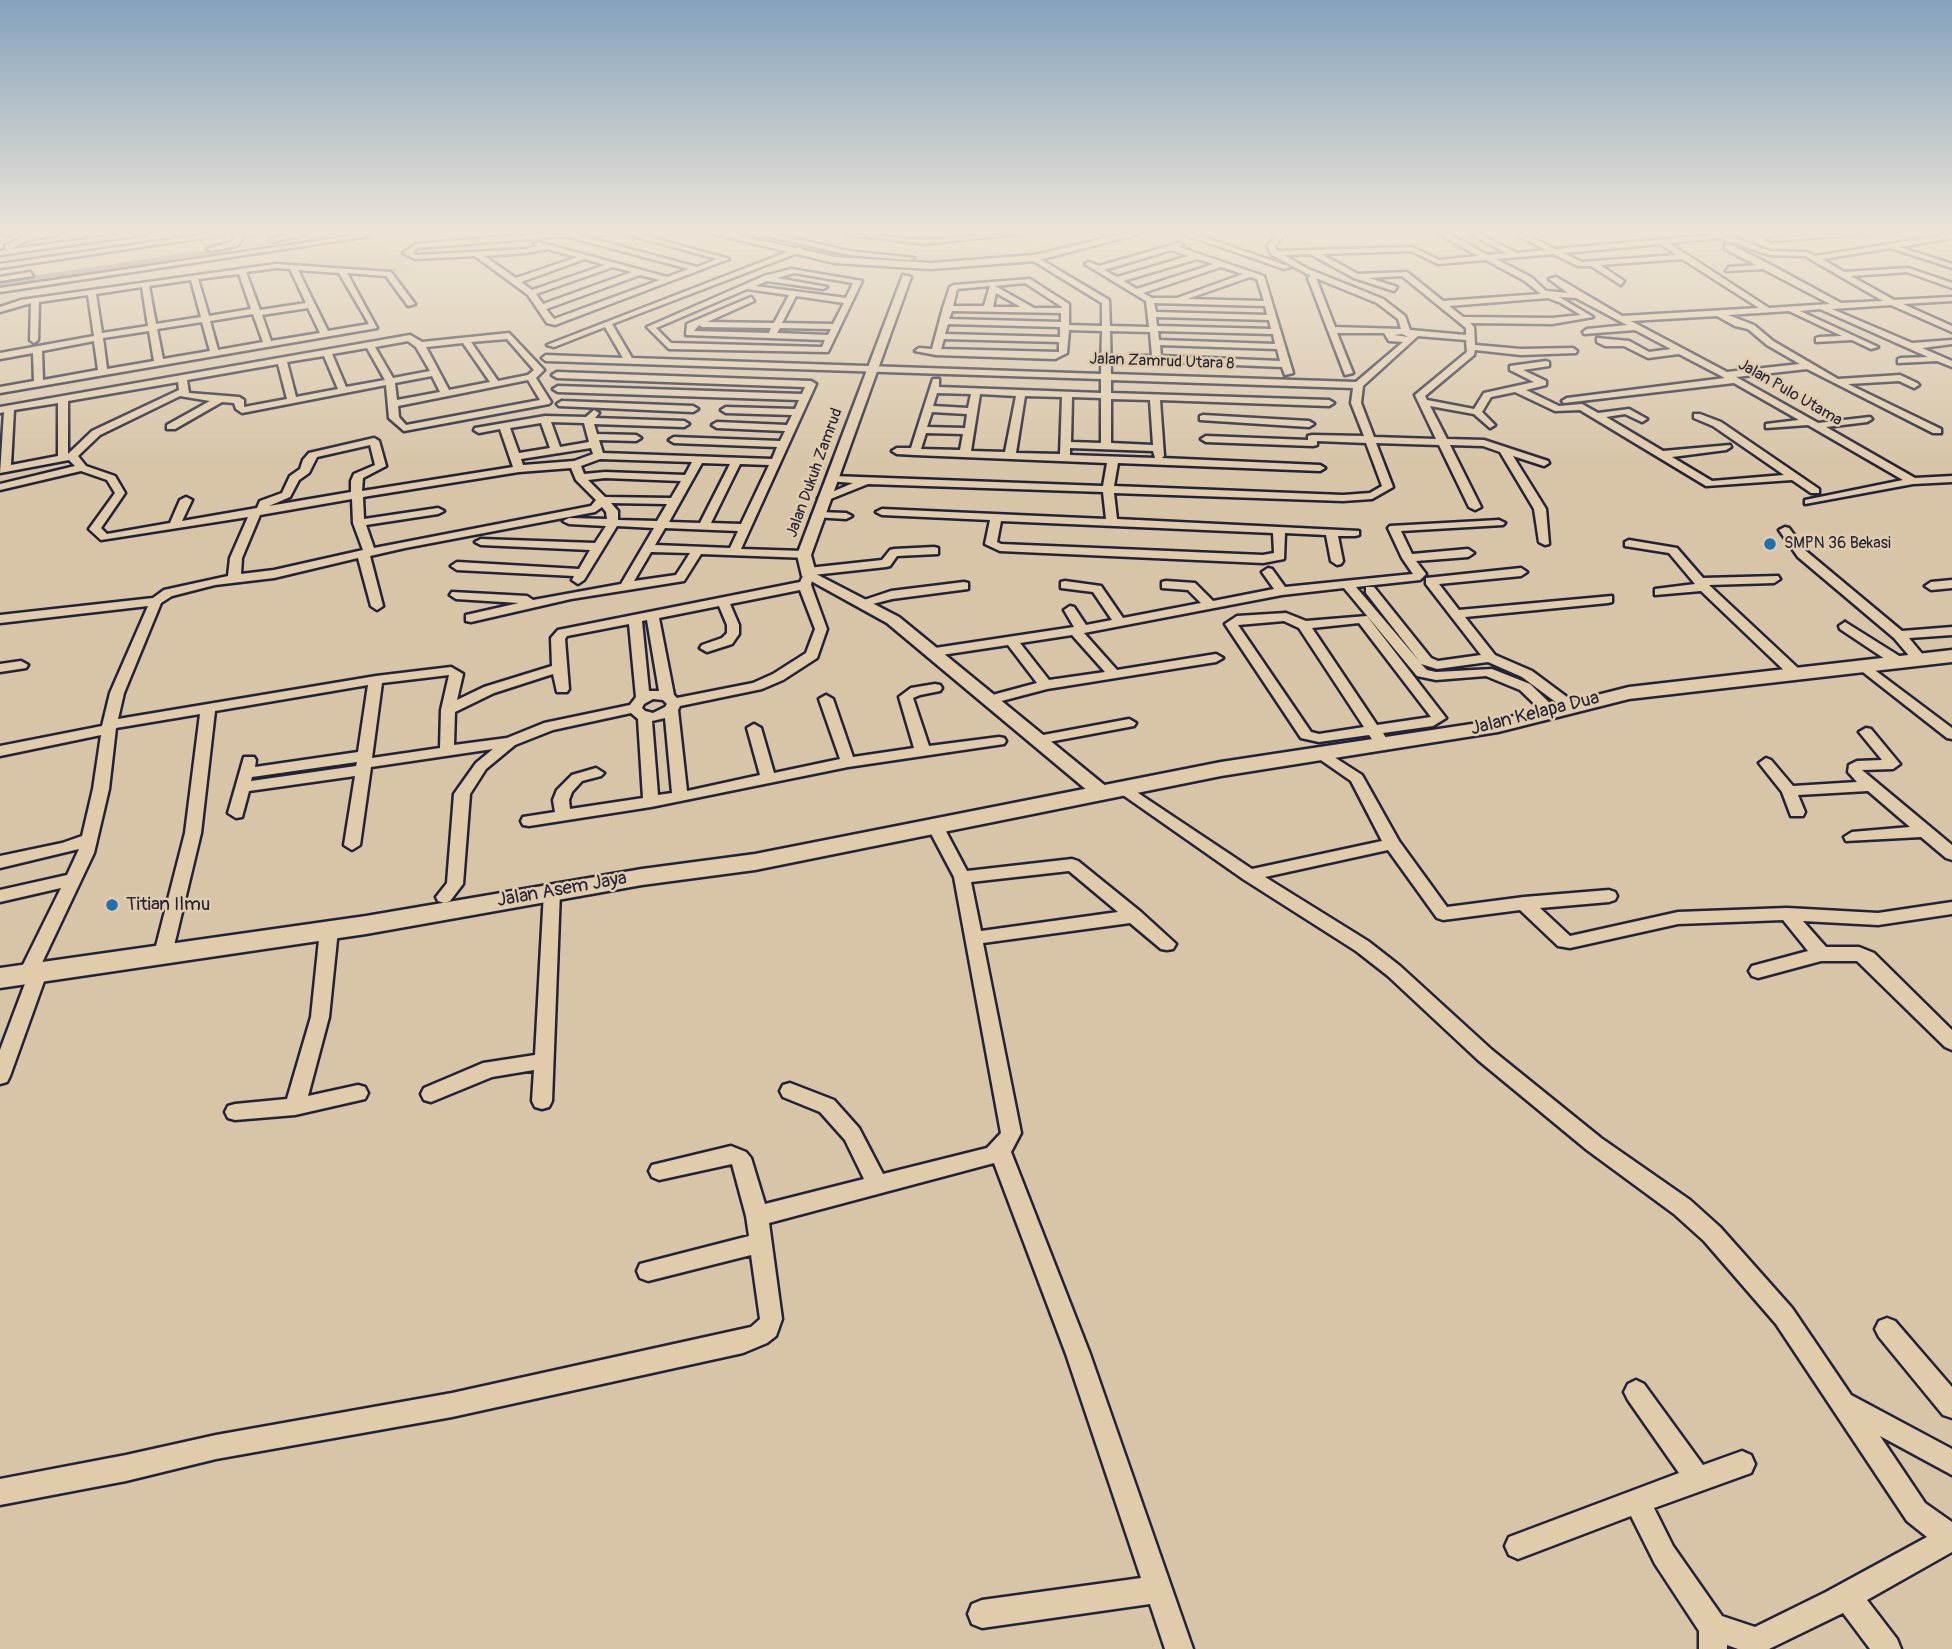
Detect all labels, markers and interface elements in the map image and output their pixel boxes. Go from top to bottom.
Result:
street label: Jalan Zamrud Utara 8 [1089,350,1235,374]
street label: Jalan Pulo Utama [1734,355,1846,431]
street label: Jalan Dukuh Zamrud [783,406,847,540]
place label: SMPN 36 Bekasi [1784,534,1891,554]
marker: SMPN 36 Bekasi [1762,536,1778,552]
street label: Jalan Kelapa Dua [1468,687,1602,741]
street label: Jalan Asem Jaya [495,867,629,913]
place label: Titian Ilmu [126,894,210,916]
marker: Titian Ilmu [104,897,120,913]

